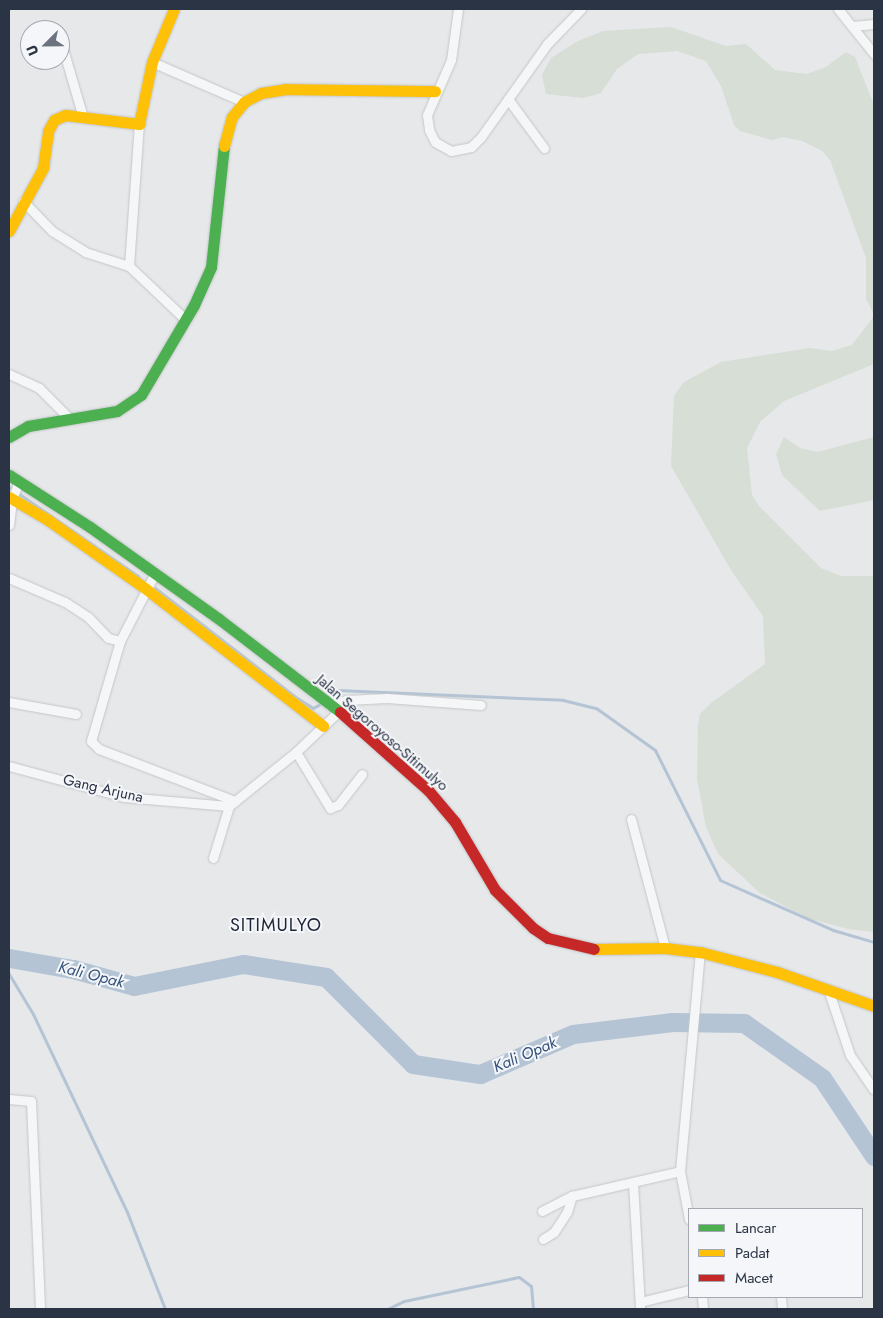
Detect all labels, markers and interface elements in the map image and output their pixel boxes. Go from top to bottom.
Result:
north arrow [20,20,70,70]
text: U [21,42,43,59]
street label: Jalan Segoroyoso-Sitimulyo [312,671,452,795]
street label: Gang Arjuna [61,771,145,807]
district label: SITIMULYO [229,914,323,936]
water label: Kali Opak [56,958,126,992]
water label: Kali Opak [490,1033,560,1077]
legend [688,1208,863,1298]
text: Lancar [735,1217,776,1239]
text: Padat [735,1242,769,1264]
text: Macet [735,1267,773,1289]

